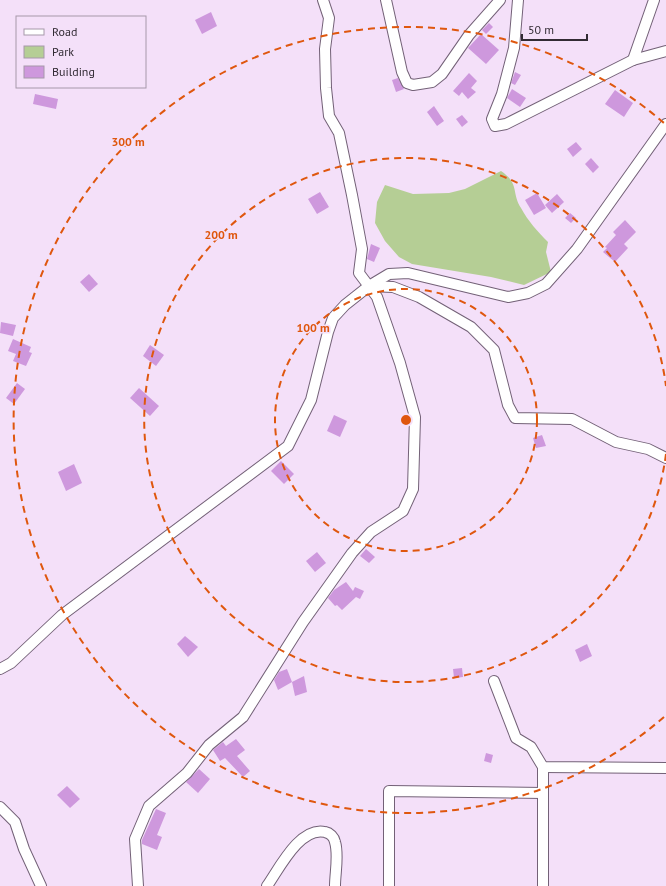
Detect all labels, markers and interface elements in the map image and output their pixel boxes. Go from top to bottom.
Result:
legend [16,16,146,88]
scale bar [522,16,587,42]
text: 50 m [528,22,554,37]
text: Road [52,24,77,39]
text: Park [52,44,74,59]
text: Building [52,64,95,79]
text: 300 m [111,134,145,149]
text: 200 m [204,227,238,242]
text: 100 m [296,320,330,335]
centre of rings [399,413,413,427]

